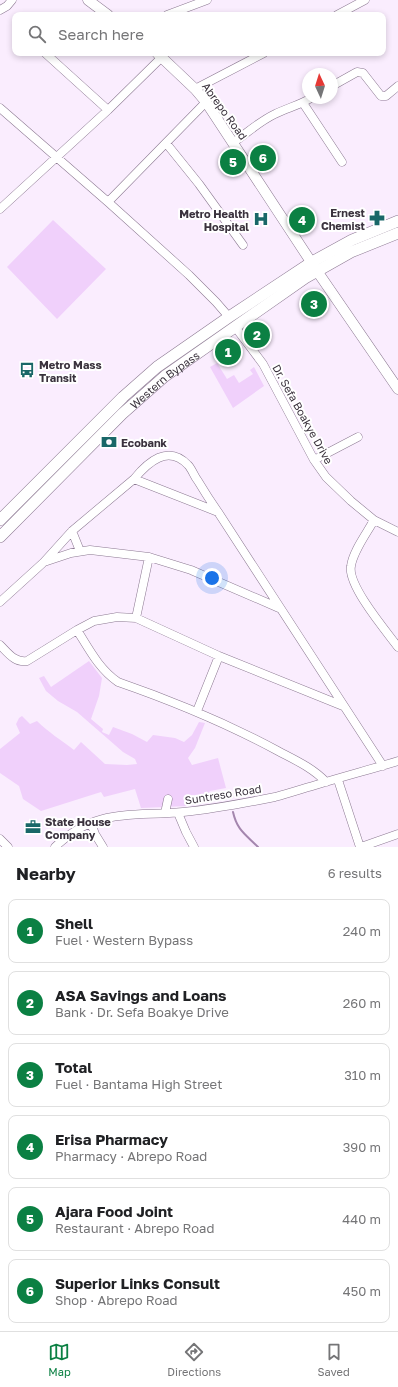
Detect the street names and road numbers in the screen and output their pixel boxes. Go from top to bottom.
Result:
street label: Abrepo Road [200,80,250,142]
street label: Western Bypass [127,348,202,411]
street label: Dr. Sefa Boakye Drive [270,362,336,466]
street label: Suntreso Road [184,782,262,806]

